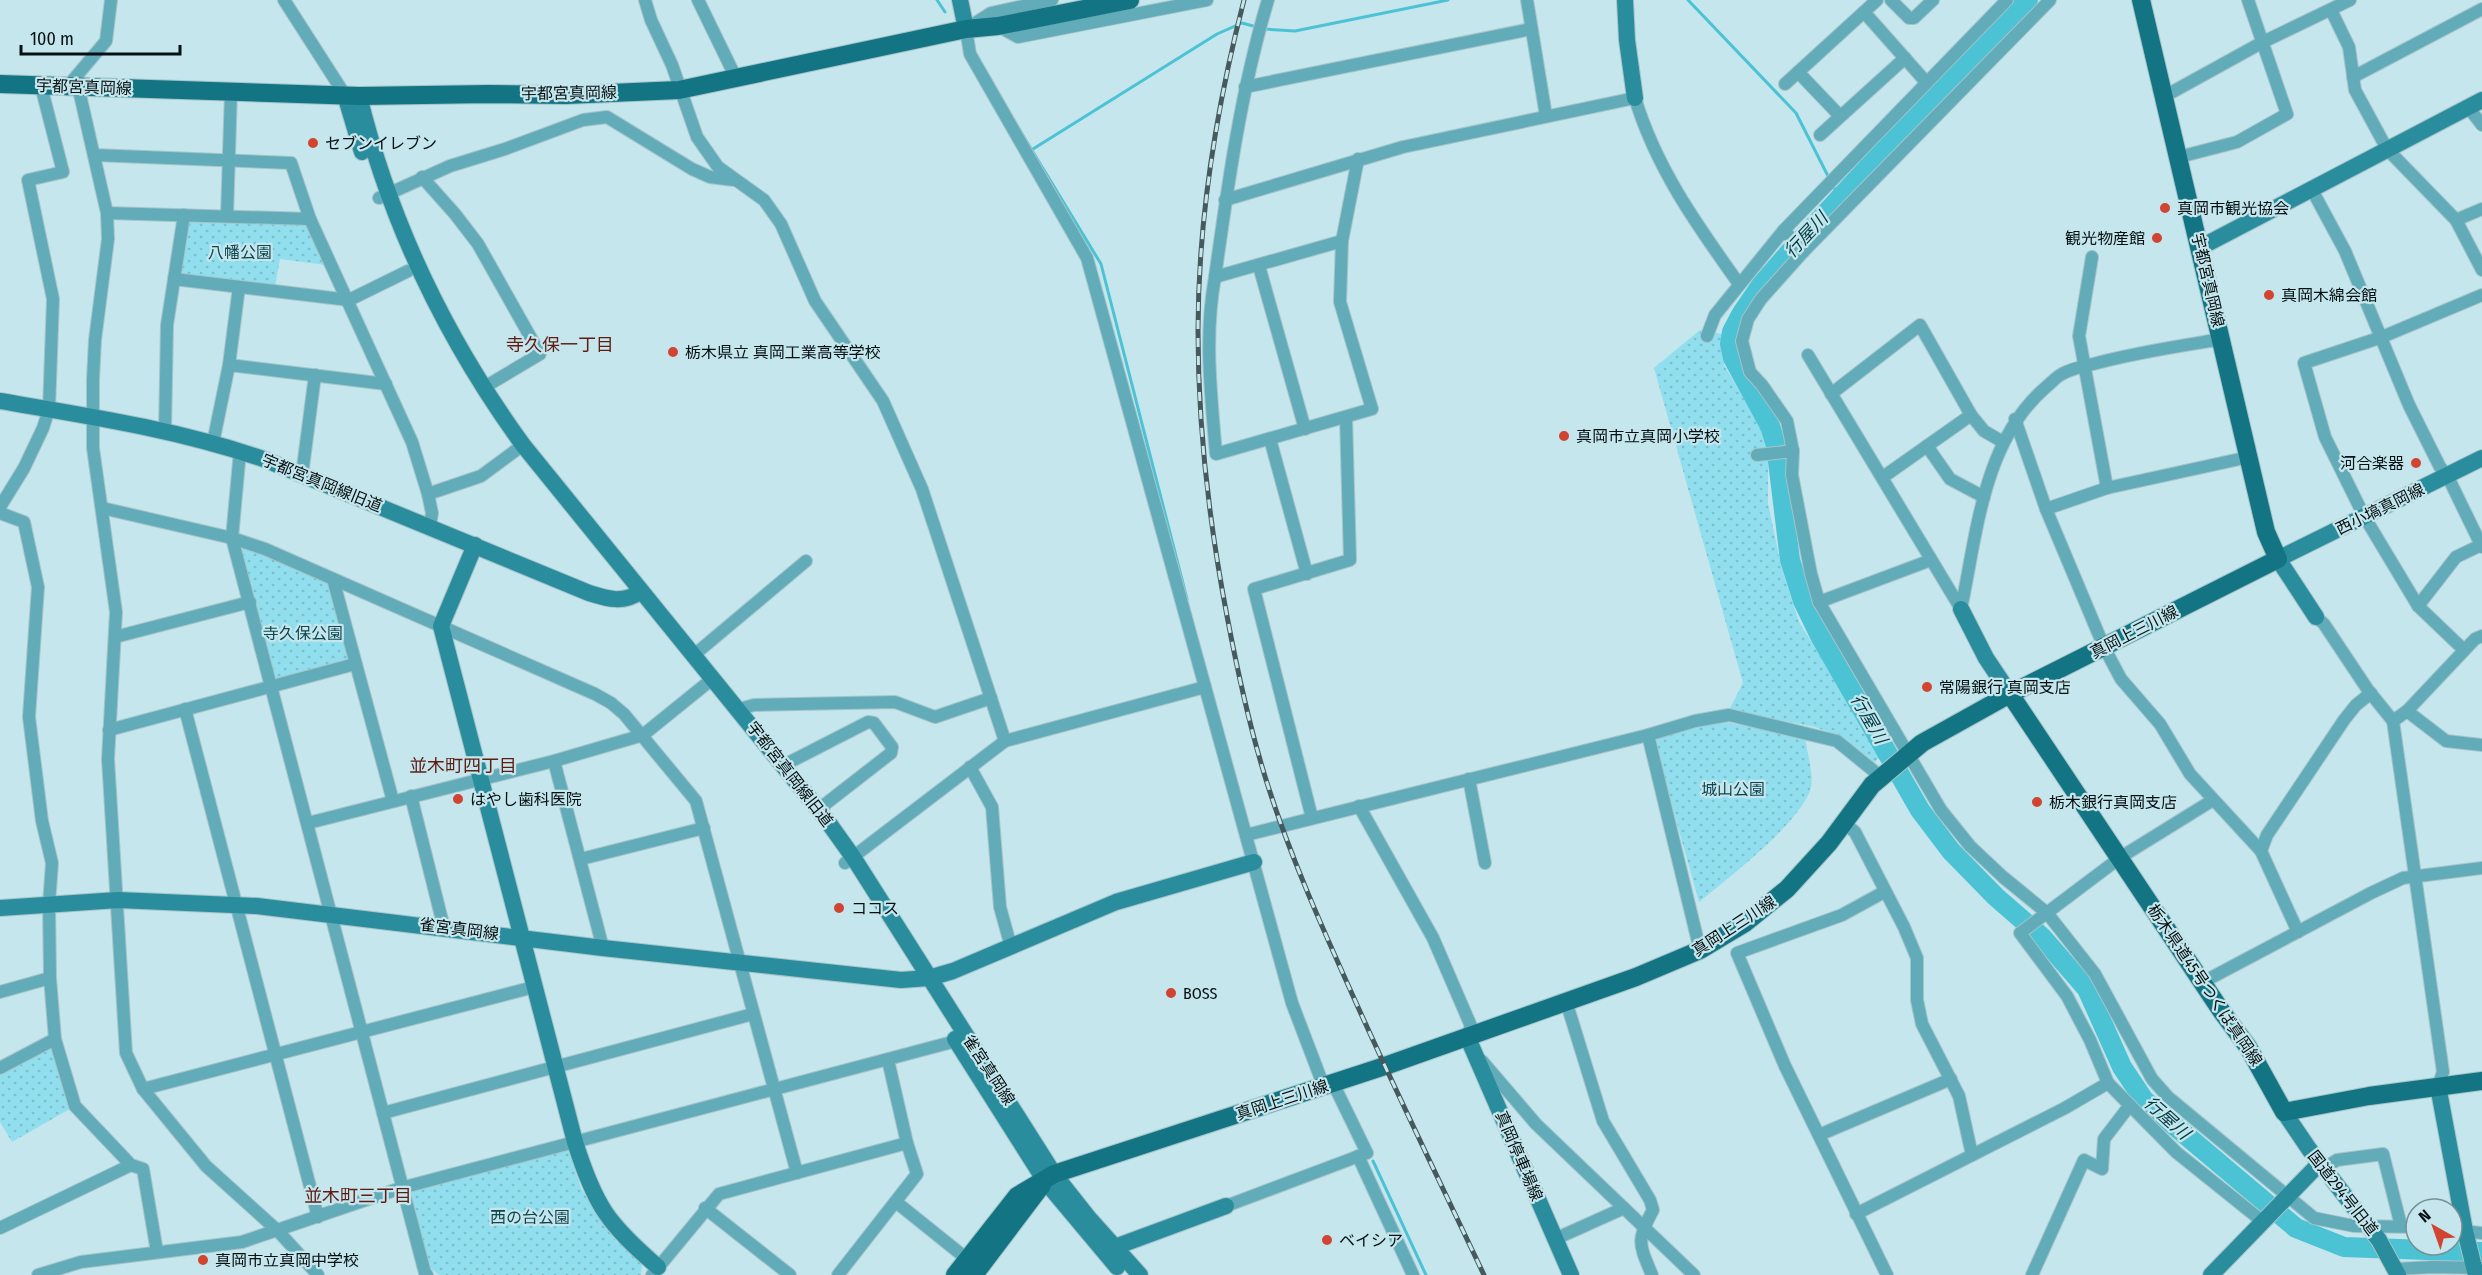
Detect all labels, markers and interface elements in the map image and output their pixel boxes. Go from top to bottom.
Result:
scale bar [21,18,180,56]
text: 100 m [30,28,74,50]
street label: 宇都宮真岡線 [36,76,132,98]
street label: 宇都宮真岡線 [521,83,617,103]
place label: セブンイレブン [325,134,437,153]
marker: セブンイレブン [306,136,320,150]
place label: 真岡市観光協会 [2177,199,2289,218]
marker: 真岡市観光協会 [2158,201,2172,215]
water label: 行屋川 [1780,206,1834,262]
place label: 観光物産館 [2065,229,2145,248]
marker: 観光物産館 [2150,231,2164,245]
street label: 宇都宮真岡線 [2188,231,2228,329]
park label: 八幡公園 [208,243,272,262]
place label: 真岡木綿会館 [2281,286,2377,305]
marker: 真岡木綿会館 [2262,288,2276,302]
district label: 寺久保一丁目 [506,334,614,356]
place label: 栃木県立 真岡工業高等学校 [685,343,881,362]
marker: 栃木県立 真岡工業高等学校 [666,345,680,359]
place label: 真岡市立真岡小学校 [1576,427,1720,446]
marker: 真岡市立真岡小学校 [1557,429,1571,443]
street label: 宇都宮真岡線旧道 [259,450,385,516]
place label: 河合楽器 [2340,454,2404,473]
marker: 河合楽器 [2409,456,2423,470]
street label: 西小塙真岡線 [2333,479,2427,539]
street label: 真岡上三川線 [2087,602,2181,662]
park label: 寺久保公園 [263,624,343,643]
place label: 常陽銀行 真岡支店 [1939,678,2071,697]
marker: 常陽銀行 真岡支店 [1920,680,1934,694]
water label: 行屋川 [1846,690,1893,750]
street label: 宇都宮真岡線旧道 [743,718,837,830]
district label: 並木町四丁目 [409,755,517,777]
park label: 城山公園 [1701,780,1765,799]
place label: はやし歯科医院 [470,790,582,809]
marker: はやし歯科医院 [451,792,465,806]
place label: 栃木銀行真岡支店 [2049,793,2177,812]
marker: 栃木銀行真岡支店 [2030,795,2044,809]
street label: 真岡上三川線 [1689,892,1779,960]
place label: ココス [851,899,899,918]
marker: ココス [832,901,846,915]
street label: 栃木県道45号つくば真岡線 [2144,901,2266,1069]
street label: 雀宮真岡線 [418,915,500,943]
place label: BOSS [1183,984,1218,1003]
marker: BOSS [1164,986,1178,1000]
street label: 雀宮真岡線 [959,1031,1019,1109]
street label: 真岡上三川線 [1233,1076,1331,1124]
water label: 行屋川 [2140,1092,2196,1146]
street label: 真岡停車場線 [1491,1108,1547,1204]
street label: 国道294号旧道 [2304,1147,2382,1239]
district label: 並木町三丁目 [304,1185,412,1207]
north arrow [2404,1197,2464,1257]
text: N [2415,1206,2434,1226]
park label: 西の台公園 [490,1208,570,1227]
place label: ベイシア [1339,1231,1403,1250]
marker: ベイシア [1320,1233,1334,1247]
place label: 真岡市立真岡中学校 [215,1251,359,1270]
marker: 真岡市立真岡中学校 [196,1253,210,1267]

